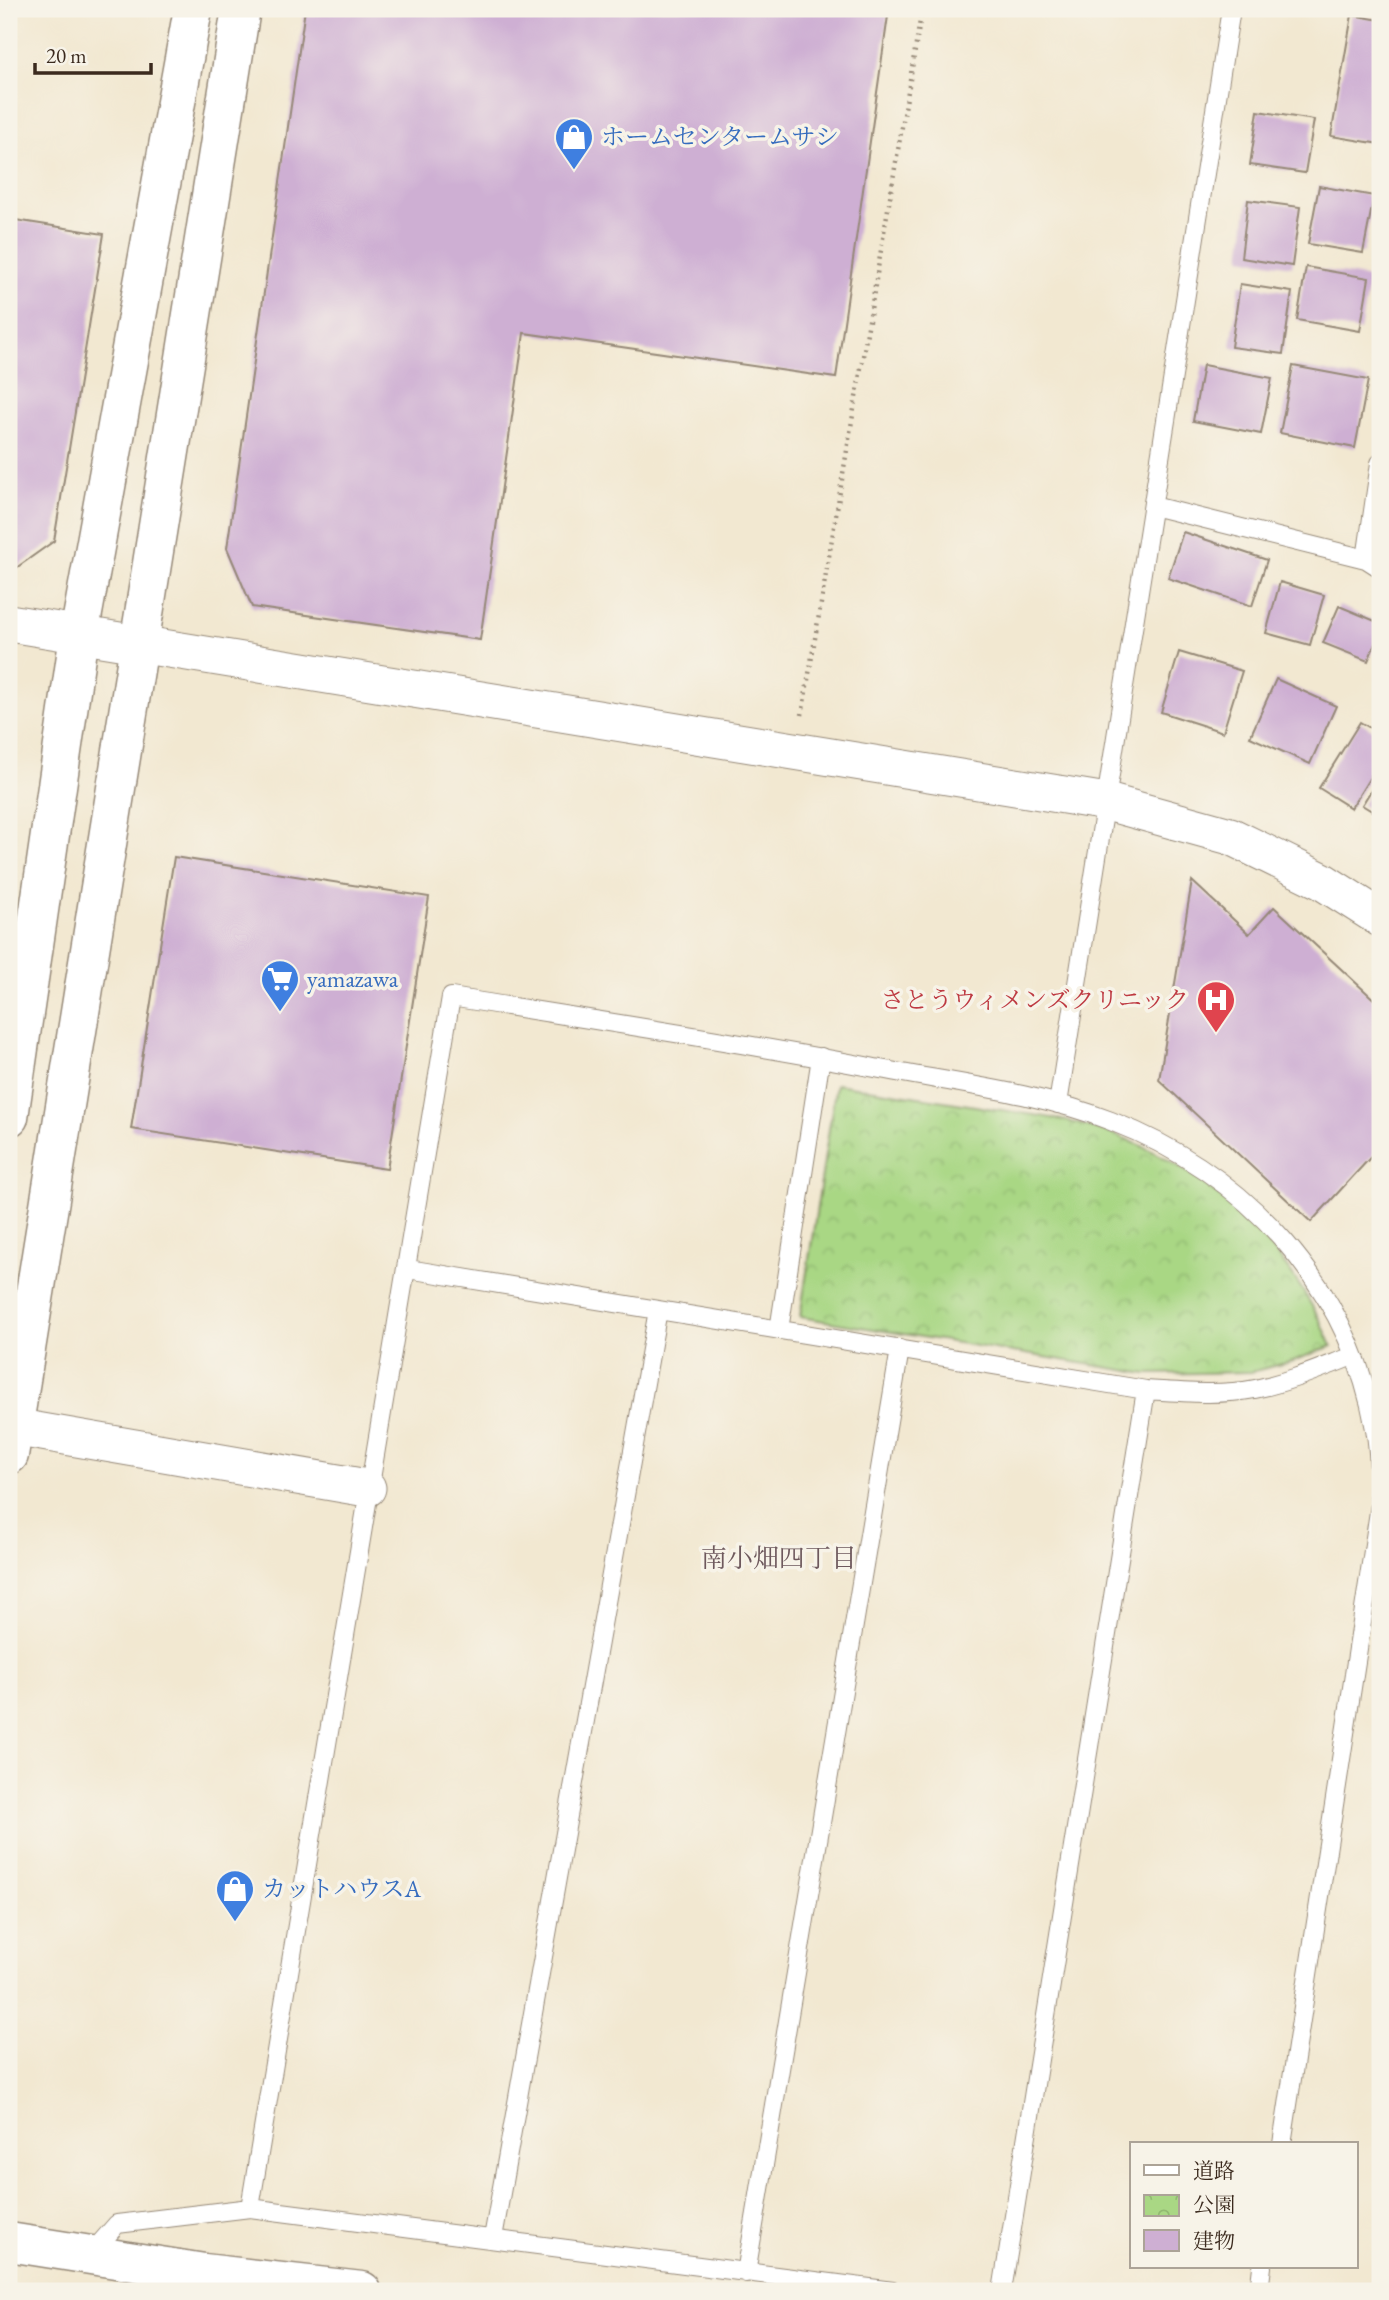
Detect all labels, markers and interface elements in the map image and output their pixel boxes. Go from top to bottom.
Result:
scale bar [35,32,150,76]
text: 20 m [46,42,87,69]
shop icon: ホームセンタームサシ [553,116,595,171]
place label: ホームセンタームサシ [601,121,839,152]
supermarket icon: yamazawa [259,958,301,1013]
place label: yamazawa [307,963,399,994]
hospital icon: さとうウィメンズクリニック [1195,979,1237,1034]
place label: さとうウィメンズクリニック [881,984,1189,1015]
district label: 南小畑四丁目 [701,1541,857,1575]
shop icon: カットハウスA [214,1868,256,1923]
place label: カットハウスA [262,1873,422,1904]
legend [1130,2142,1358,2268]
text: 道路 [1193,2157,1235,2184]
text: 公園 [1193,2191,1235,2218]
text: 建物 [1193,2227,1235,2254]

